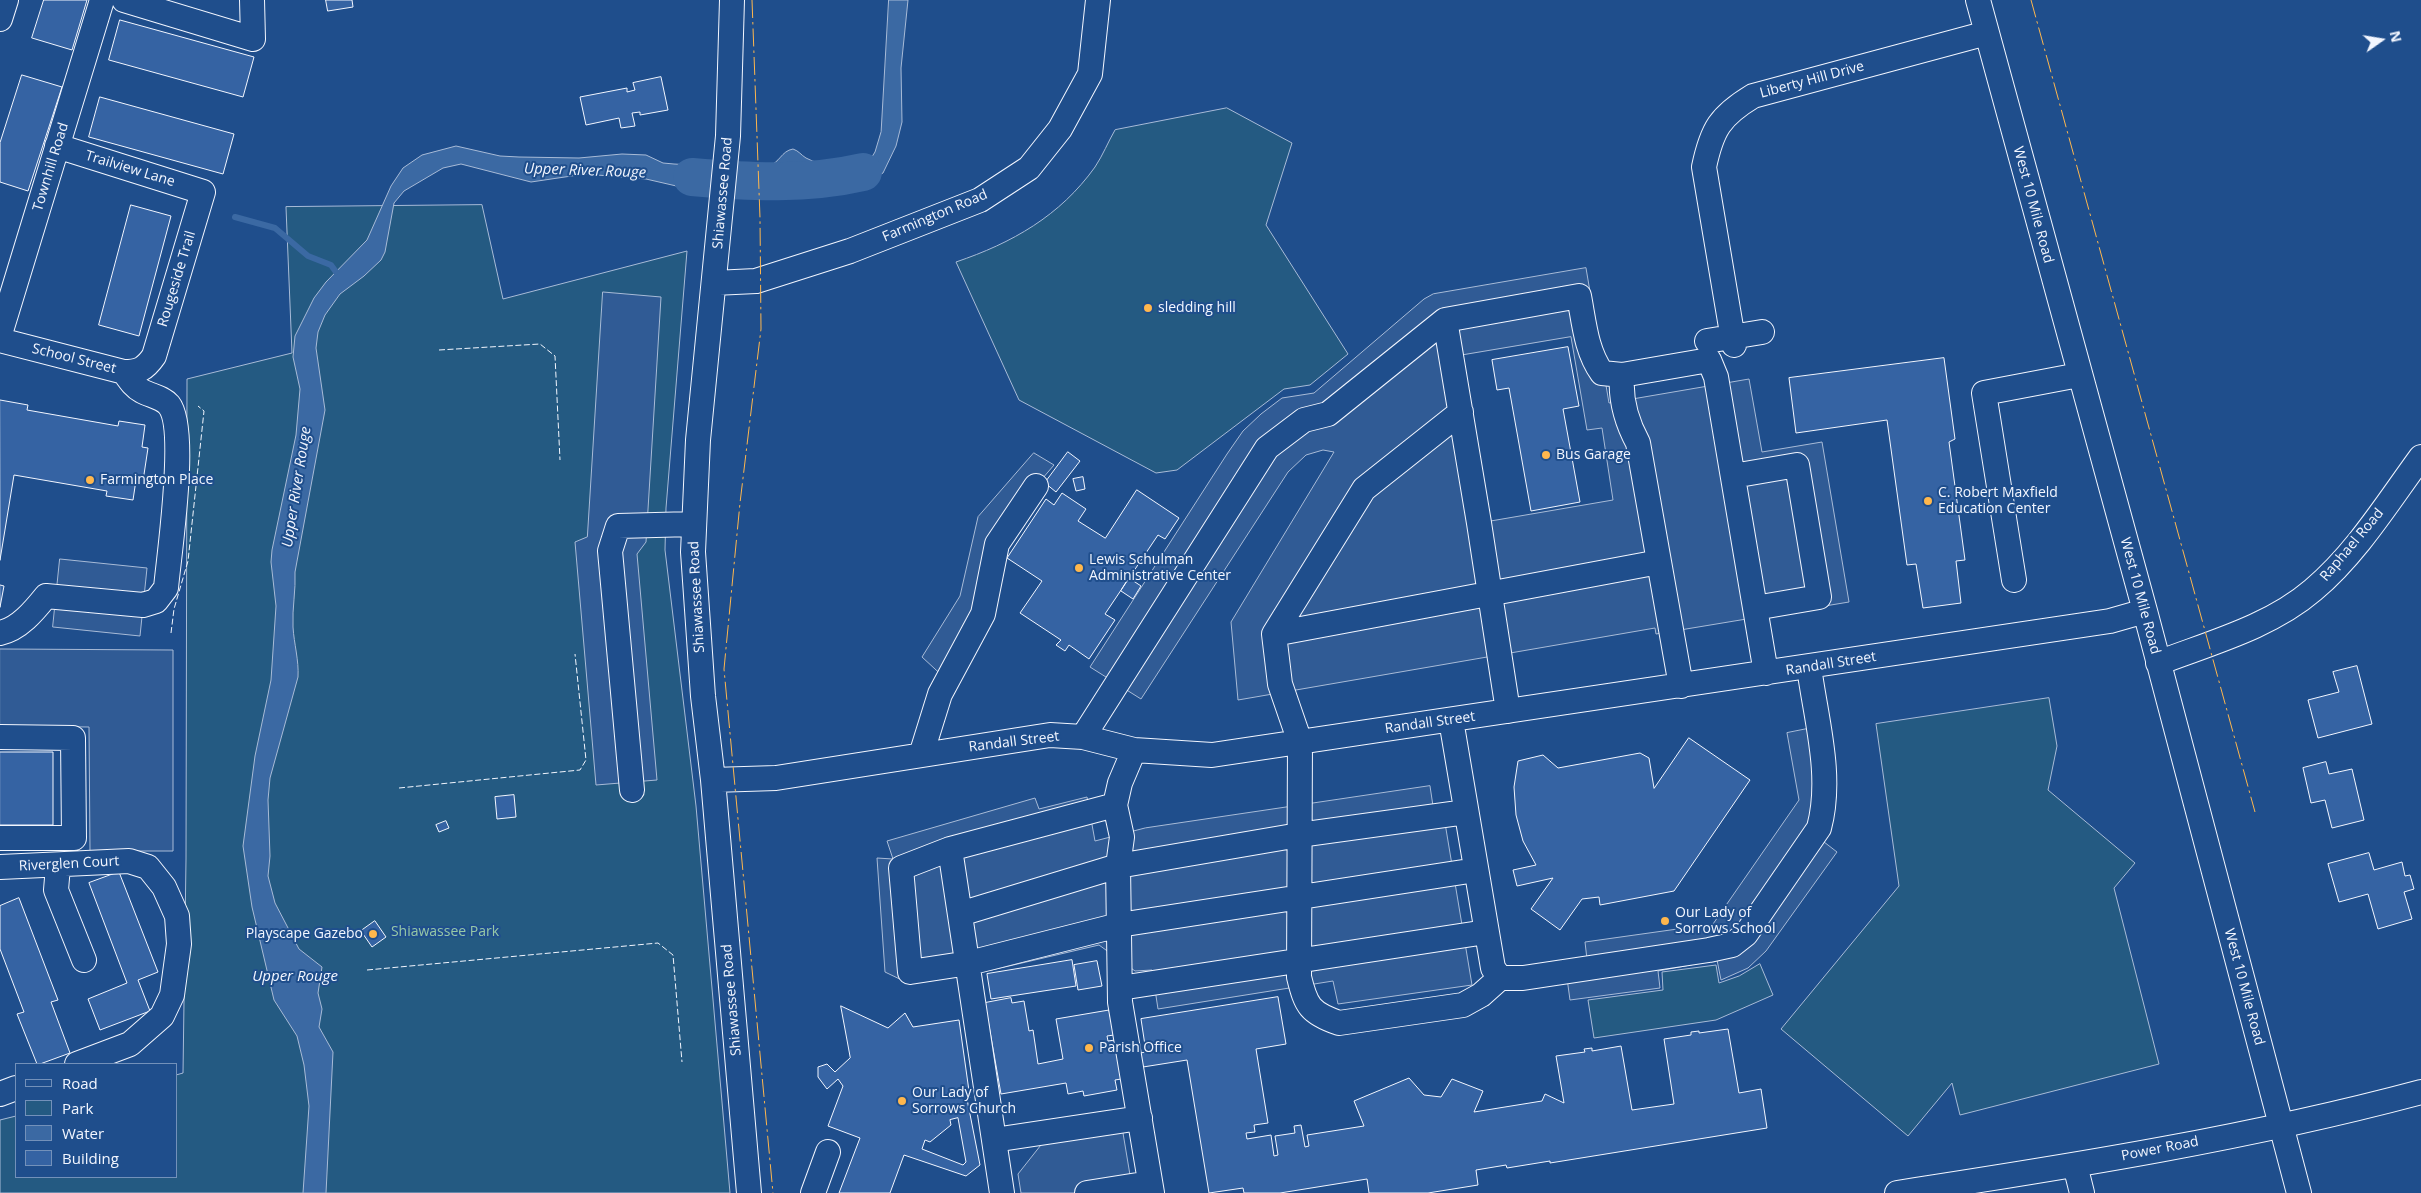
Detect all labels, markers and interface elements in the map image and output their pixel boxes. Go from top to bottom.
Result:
north arrow [2356,15,2406,65]
text: N [2386,29,2407,44]
street label: Liberty Hill Drive [1758,58,1866,102]
street label: Townhill Road [30,121,72,213]
street label: Shiawassee Road [710,136,736,250]
street label: West 10 Mile Road [2009,145,2057,265]
street label: Trailview Lane [83,147,177,191]
water label: Upper River Rouge [524,160,646,182]
street label: Farmington Road [880,186,990,246]
street label: Rougeside Trail [154,229,200,329]
place label: sledding hill [1158,300,1236,316]
marker: sledding hill [1142,302,1154,314]
street label: School Street [30,340,118,378]
water label: Upper River Rouge [279,425,315,549]
place label: Bus Garage [1556,447,1631,463]
marker: Bus Garage [1540,449,1552,461]
place label: Farmington Place [100,472,213,488]
marker: Farmington Place [84,474,96,486]
place label: C. Robert Maxfield Education Center [1938,485,2058,518]
marker: C. Robert Maxfield Education Center [1922,495,1934,507]
street label: Raphael Road [2317,505,2387,585]
street label: West 10 Mile Road [2116,536,2164,656]
street label: Shiawassee Road [686,540,708,654]
place label: Lewis Schulman Administrative Center [1089,552,1231,584]
marker: Lewis Schulman Administrative Center [1073,562,1085,574]
street label: Randall Street [1785,649,1877,679]
street label: Randall Street [1384,708,1476,738]
street label: Randall Street [968,728,1060,756]
street label: Riverglen Court [18,853,120,875]
place label: Our Lady of Sorrows School [1675,905,1775,938]
marker: Our Lady of Sorrows School [1659,915,1671,927]
park label: Shiawassee Park [391,924,499,940]
place label: Playscape Gazebo [246,926,363,942]
street label: West 10 Mile Road [2220,927,2268,1047]
marker: Playscape Gazebo [367,928,379,940]
street label: Shiawassee Road [719,943,745,1057]
water label: Upper Rouge [252,968,338,986]
place label: Parish Office [1099,1040,1182,1056]
marker: Parish Office [1083,1042,1095,1054]
legend [15,1063,178,1178]
text: Road [62,1073,98,1093]
place label: Our Lady of Sorrows Church [912,1085,1016,1118]
marker: Our Lady of Sorrows Church [896,1095,908,1107]
text: Park [62,1098,93,1118]
text: Water [62,1123,104,1143]
street label: Power Road [2120,1133,2200,1165]
text: Building [62,1148,119,1168]

